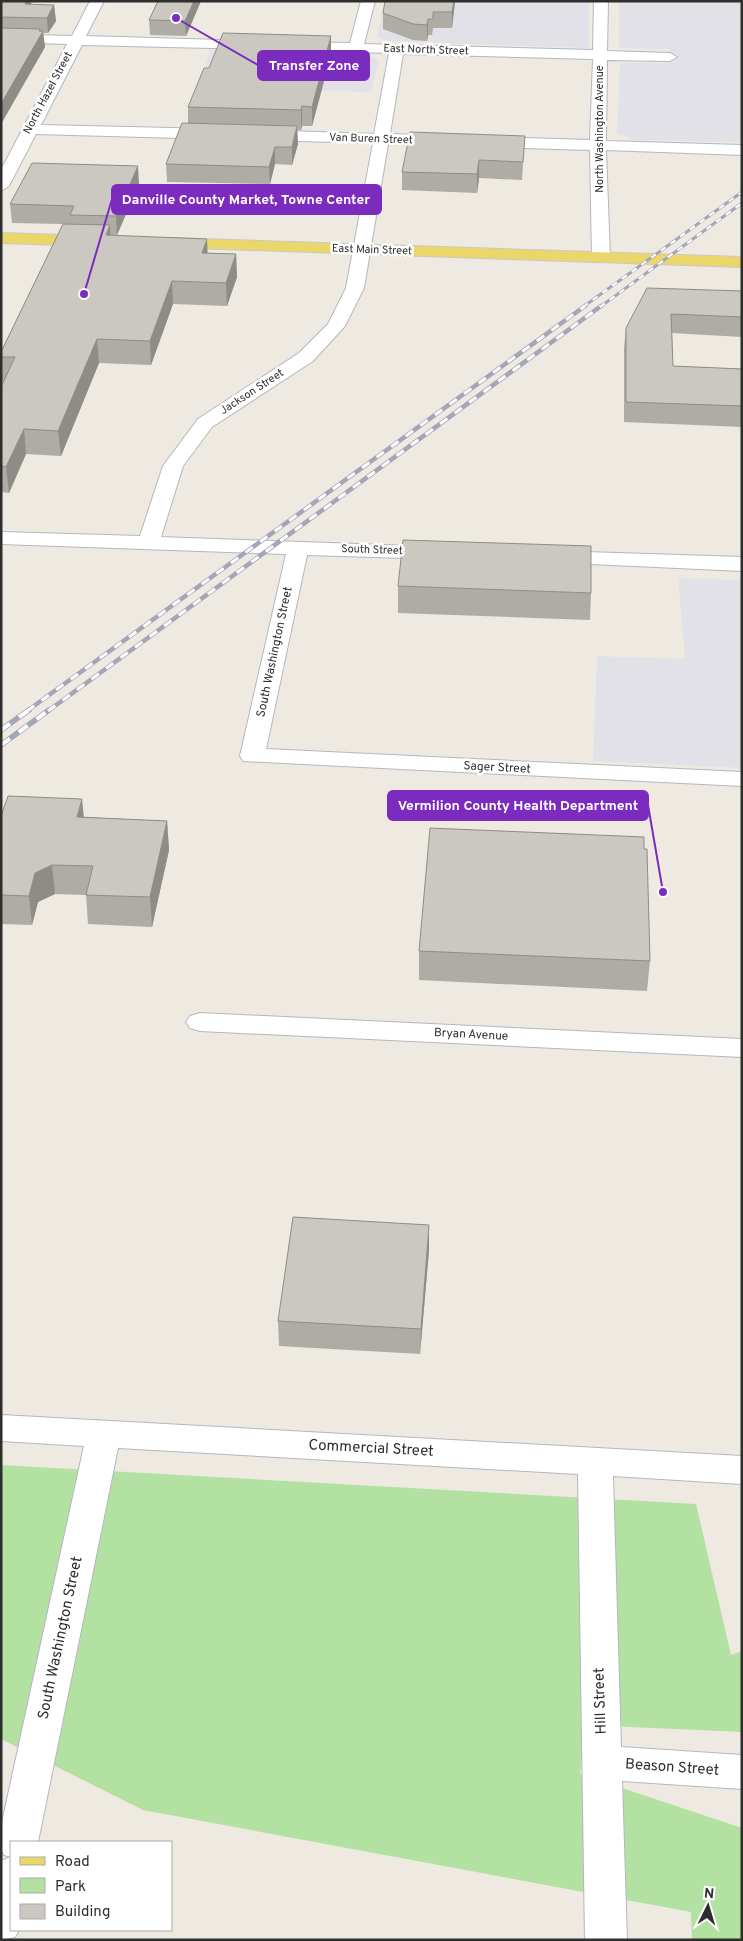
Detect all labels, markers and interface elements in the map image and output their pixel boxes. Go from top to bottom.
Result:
street label: East North Street [383,42,469,58]
street label: North Hazel Street [20,49,76,137]
callout: Transfer Zone [258,51,369,80]
text: Transfer Zone [269,58,360,75]
street label: North Washington Avenue [593,65,607,193]
street label: Van Buren Street [329,131,413,147]
callout: Danville County Market, Towne Center [112,185,381,214]
text: Danville County Market, Towne Center [122,192,370,209]
street label: East Main Street [332,242,412,258]
street label: Jackson Street [217,366,287,418]
street label: South Street [341,542,403,558]
street label: South Washington Street [253,585,297,719]
street label: Sager Street [463,758,531,778]
callout: Vermilion County Health Department [388,791,648,820]
text: Vermilion County Health Department [398,798,638,815]
street label: Bryan Avenue [433,1025,509,1045]
street label: Commercial Street [308,1436,434,1462]
street label: South Washington Street [34,1555,88,1721]
street label: Hill Street [590,1667,612,1735]
street label: Beason Street [624,1755,720,1781]
legend [10,1841,172,1931]
text: Road [55,1853,90,1872]
text: Park [55,1878,86,1897]
north arrow [683,1881,733,1931]
text: N [703,1886,715,1903]
text: Building [55,1903,110,1922]

